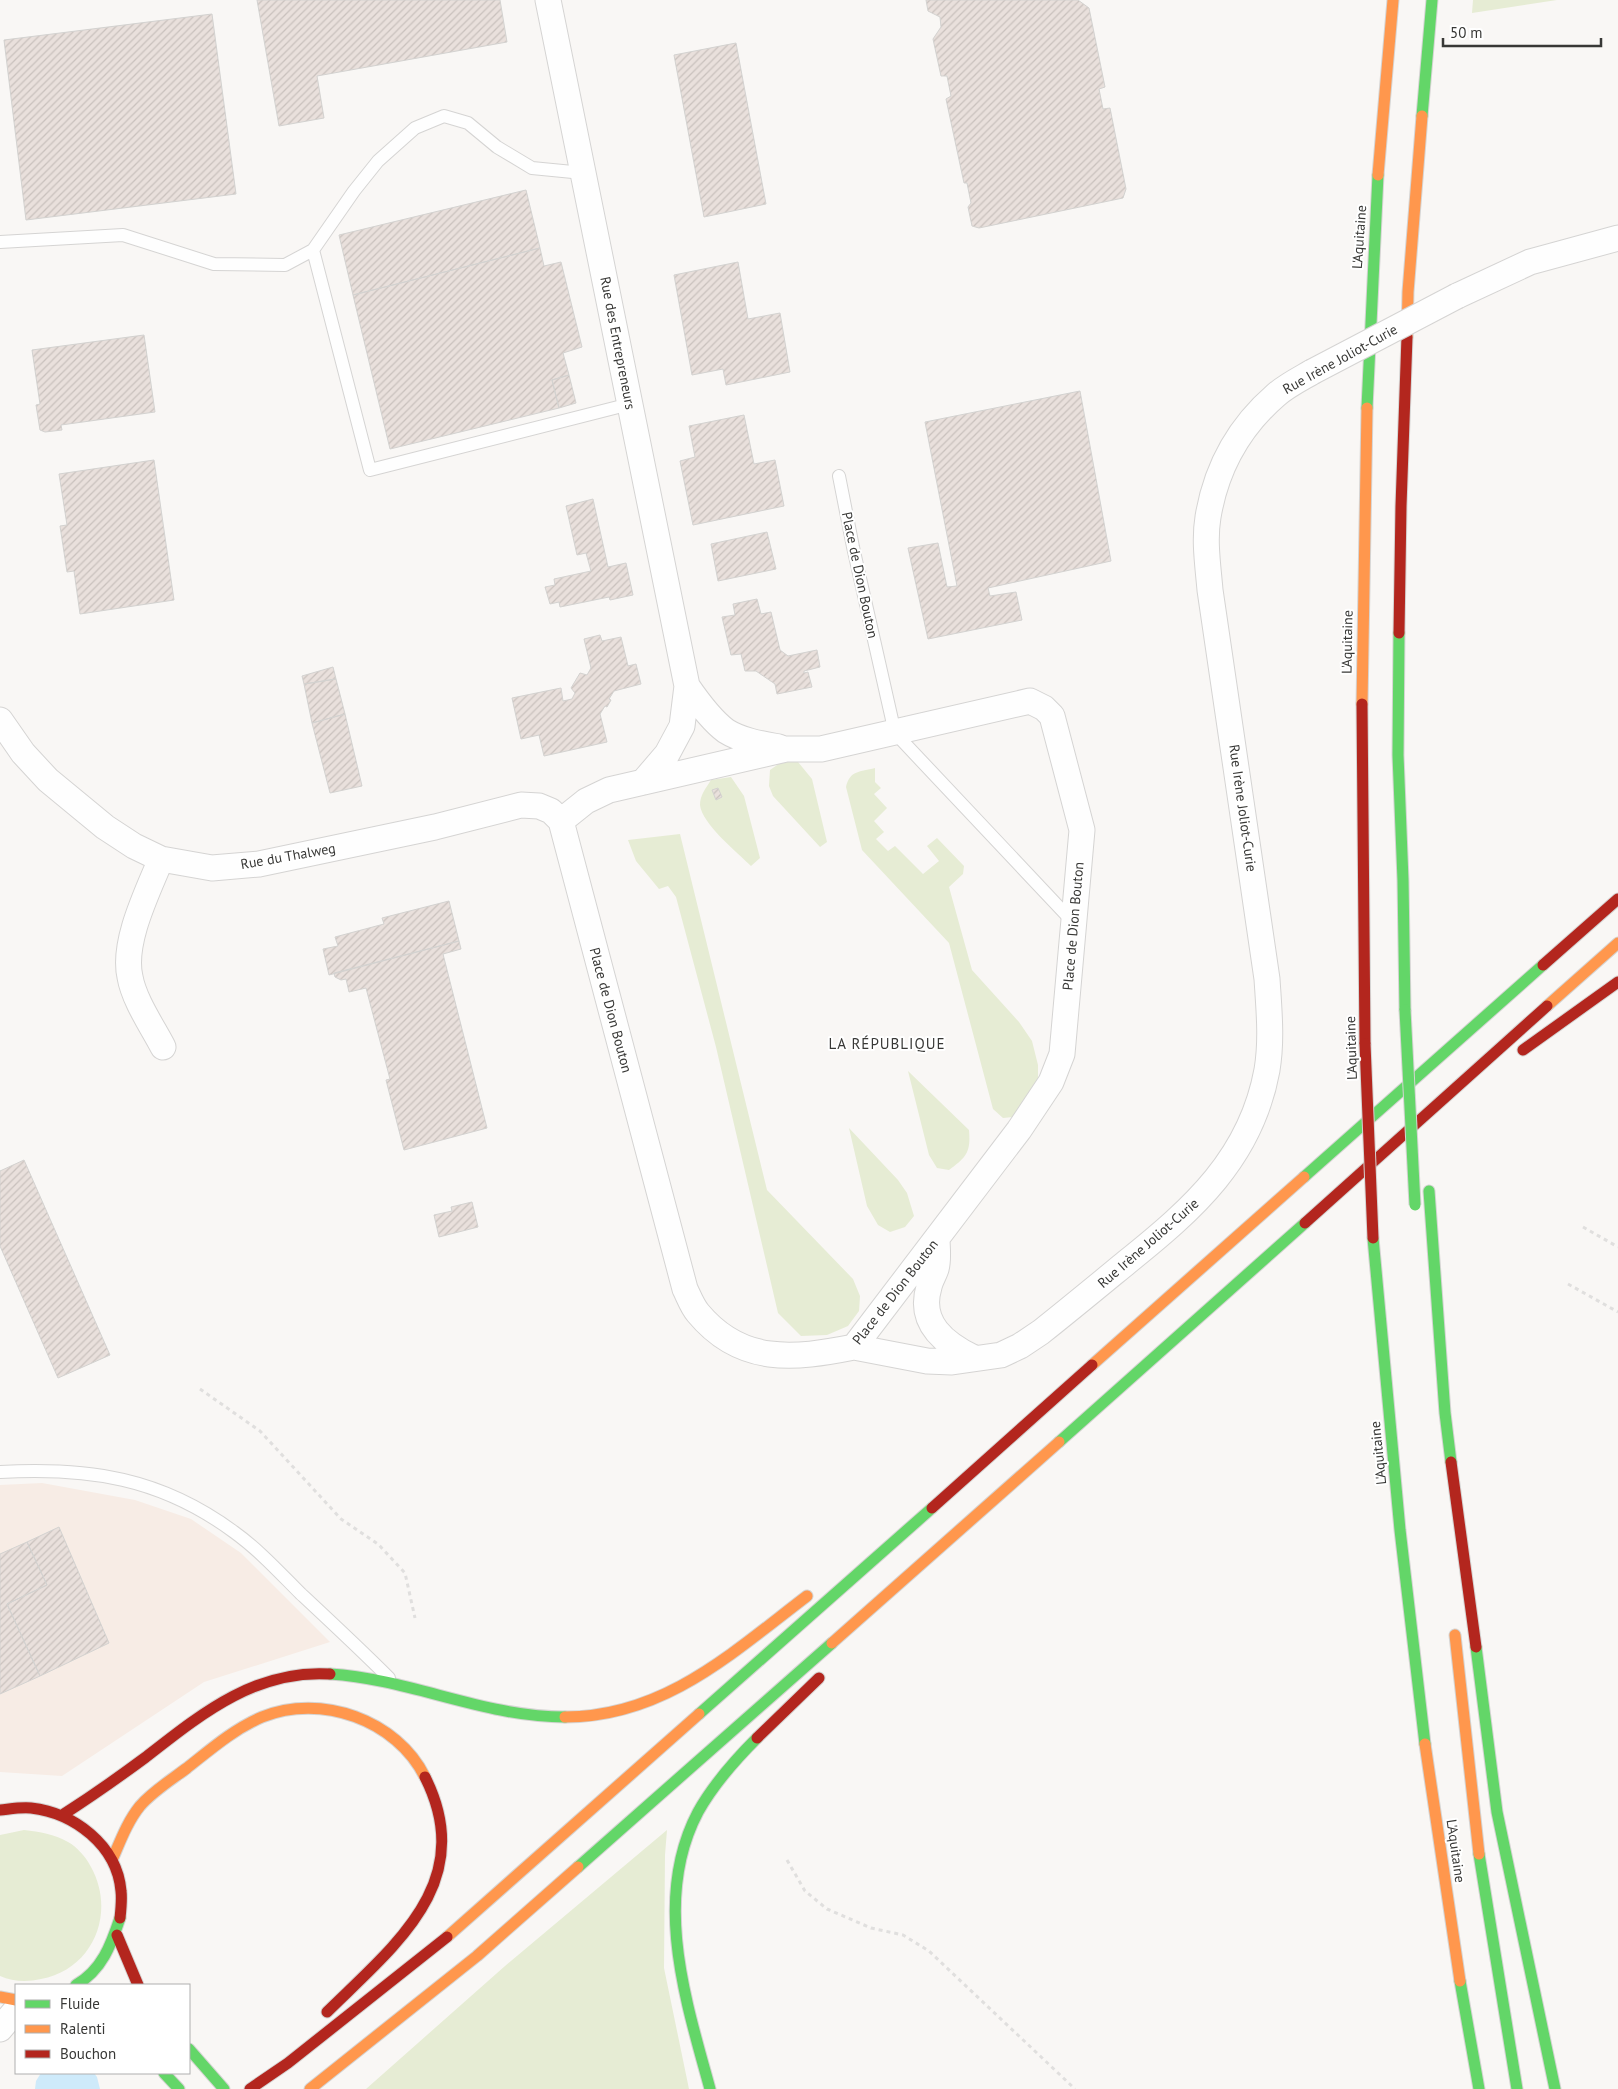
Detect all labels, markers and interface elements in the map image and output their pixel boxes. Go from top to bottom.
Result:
scale bar [1443,15,1600,47]
text: 50 m [1450,23,1483,42]
street label: L'Aquitaine [1348,205,1370,269]
street label: Rue des Entrepreneurs [596,275,640,411]
street label: Rue Irène Joliot-Curie [1280,320,1400,398]
street label: Place de Dion Bouton [838,510,882,640]
street label: L'Aquitaine [1337,610,1357,674]
street label: Rue Irène Joliot-Curie [1225,743,1261,873]
street label: Rue du Thalweg [239,839,337,873]
street label: Place de Dion Bouton [1058,861,1088,991]
street label: Place de Dion Bouton [586,945,636,1075]
street label: L'Aquitaine [1341,1016,1361,1080]
district label: LA RÉPUBLIQUE [828,1034,946,1053]
street label: Rue Irène Joliot-Curie [1094,1194,1202,1292]
street label: Place de Dion Bouton [848,1236,942,1348]
street label: L'Aquitaine [1366,1420,1390,1486]
street label: L'Aquitaine [1443,1818,1469,1884]
legend [15,1984,190,2074]
text: Fluide [60,1994,100,2013]
text: Ralenti [60,2019,106,2038]
text: Bouchon [60,2044,116,2063]

